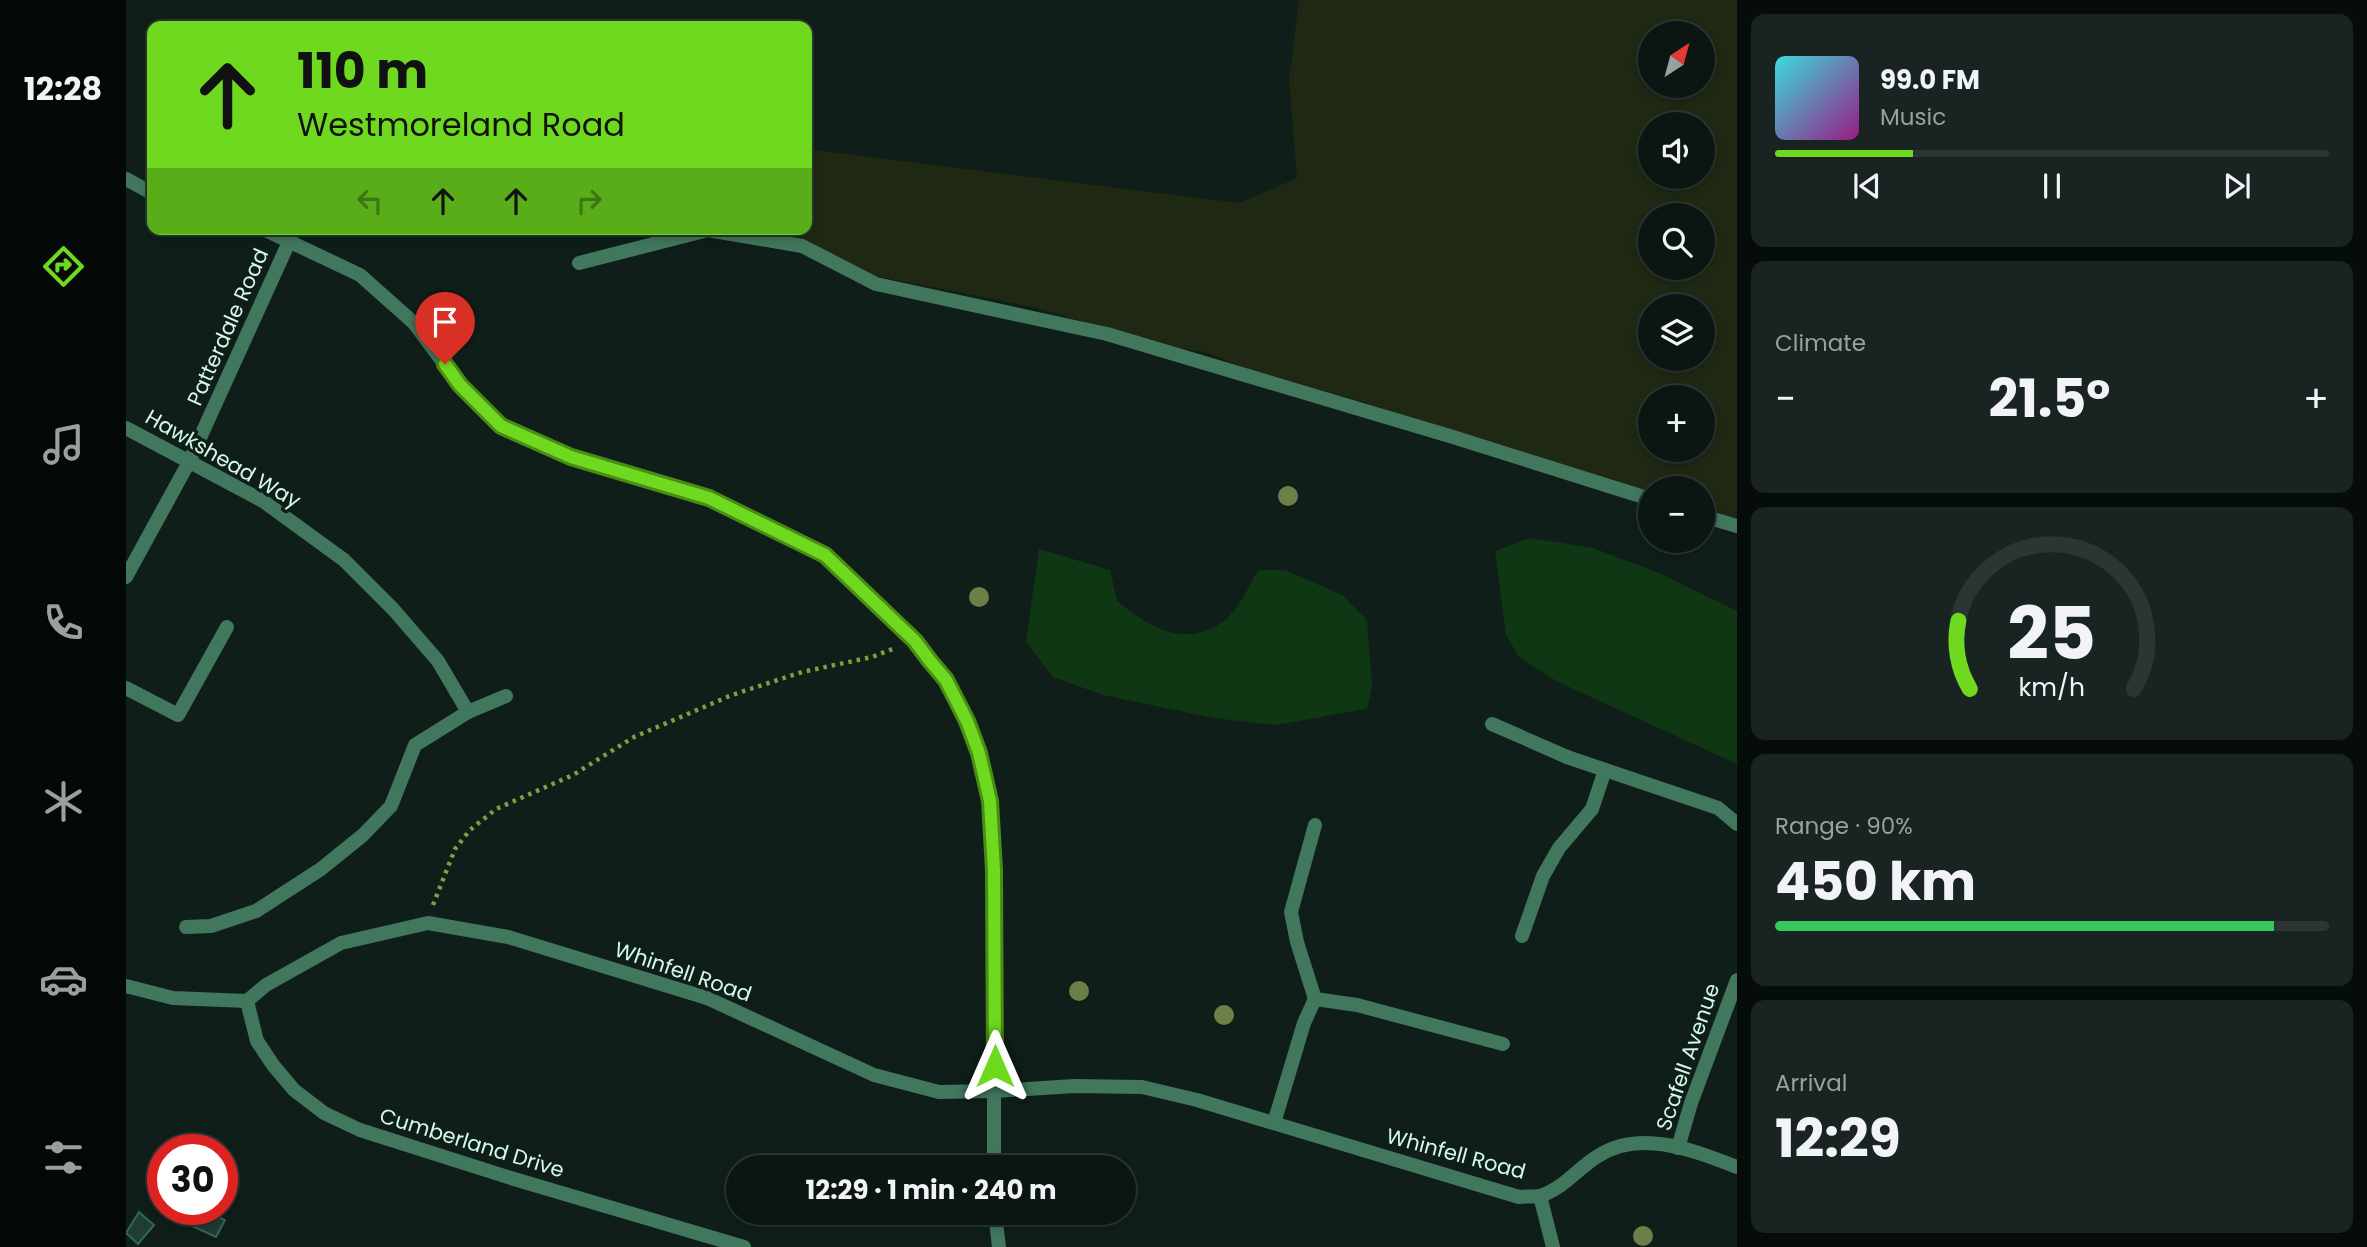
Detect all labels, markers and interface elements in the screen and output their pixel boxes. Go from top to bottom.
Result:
north arrow [1638,21,1715,98]
map controls [1638,21,1715,553]
text: 110 m [297,37,428,105]
icon: ahead [182,49,273,140]
text: 99.0 FM [1880,62,1980,98]
text: 12:28 [24,66,102,111]
text: Music [1880,101,1946,133]
text: Westmoreland Road [297,102,625,147]
button: sound [1638,112,1715,189]
icon: previous [1848,167,1886,205]
icon: pause [2033,167,2071,205]
icon: next [2218,167,2256,205]
icon: left [351,182,389,220]
icon: ahead [424,182,462,220]
icon: ahead [497,182,535,220]
icon: right [570,182,608,220]
button: search [1638,203,1715,280]
icon: directions [39,242,88,291]
street label: Patterdale Road [180,244,275,410]
pin [415,292,475,364]
button: layers [1638,294,1715,371]
icon: arrive [426,303,464,341]
text: Climate [1775,327,1866,359]
text: 21.5° [1989,362,2110,435]
text: − [1775,372,1796,425]
text: + [2303,372,2329,425]
button: + [1638,385,1715,462]
street label: Hawkshead Way [140,402,306,515]
icon: music [39,420,88,469]
button: − [1638,476,1715,553]
text: 25 [2008,584,2096,685]
icon: phone [39,598,88,647]
text: km/h [2019,670,2085,705]
icon: climate [39,777,88,826]
text: Range · 90% [1775,810,1913,842]
text: 450 km [1775,845,1976,918]
street label: Whinfell Road [611,935,755,1009]
icon: car [39,955,88,1004]
street label: Scafell Avenue [1649,979,1726,1134]
position arrow [958,1029,1032,1103]
text: Arrival [1775,1067,1847,1099]
street label: Cumberland Drive [376,1101,568,1184]
text: 12:29 [1775,1102,1901,1175]
street label: Whinfell Road [1383,1121,1529,1186]
icon: filters [39,1133,88,1182]
speed limit sign: 30 [147,1134,238,1225]
text: 12:29 · 1 min · 240 m [806,1172,1056,1208]

